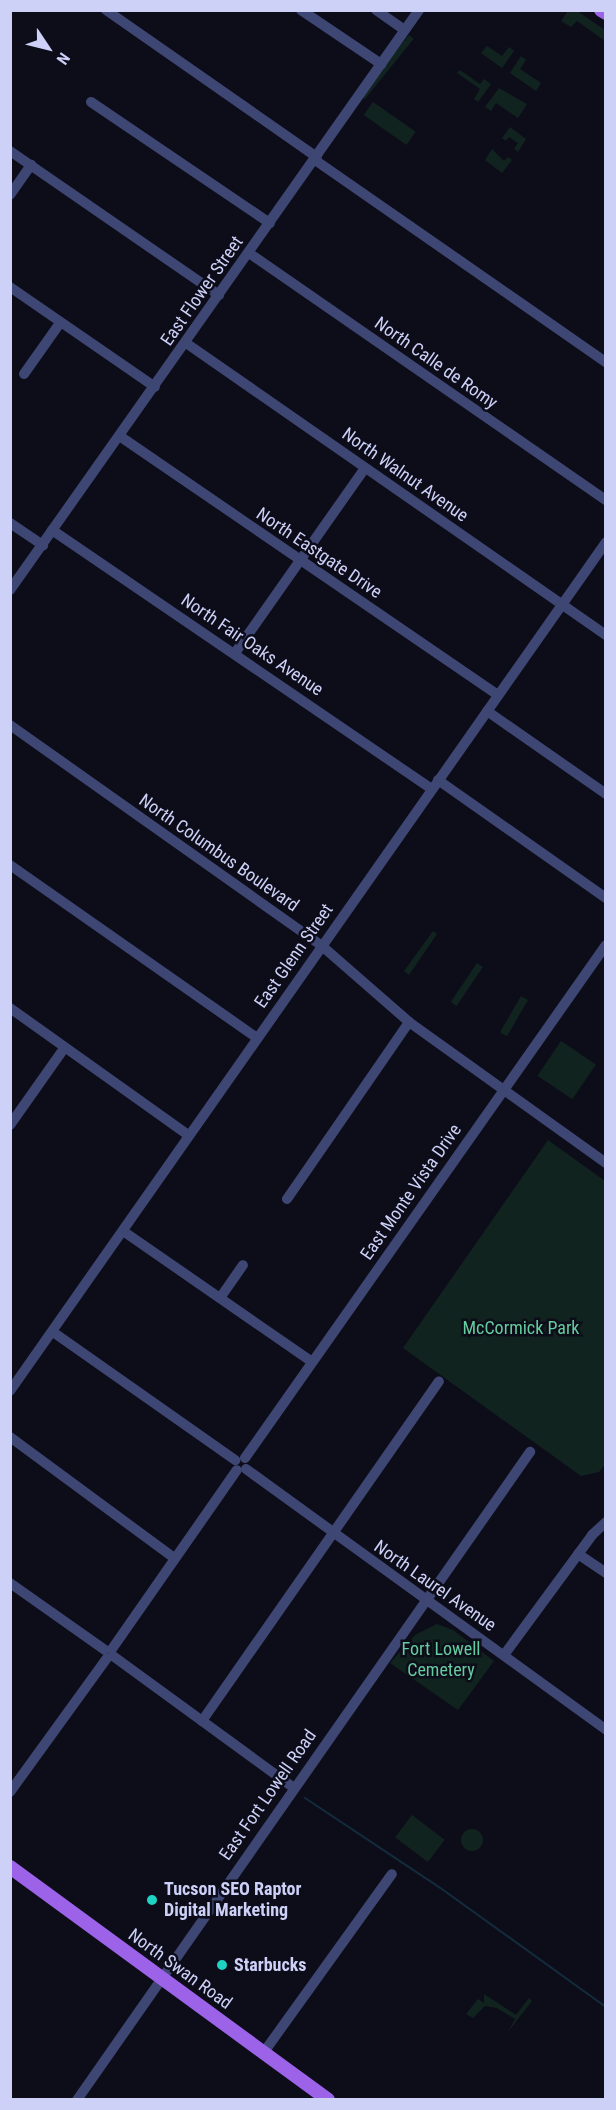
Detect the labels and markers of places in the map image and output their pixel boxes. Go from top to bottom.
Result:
place label: Tucson SEO Raptor Digital Marketing [164,1879,302,1922]
marker: Tucson SEO Raptor Digital Marketing [145,1893,159,1907]
place label: Starbucks [234,1954,306,1976]
marker: Starbucks [215,1958,229,1972]

